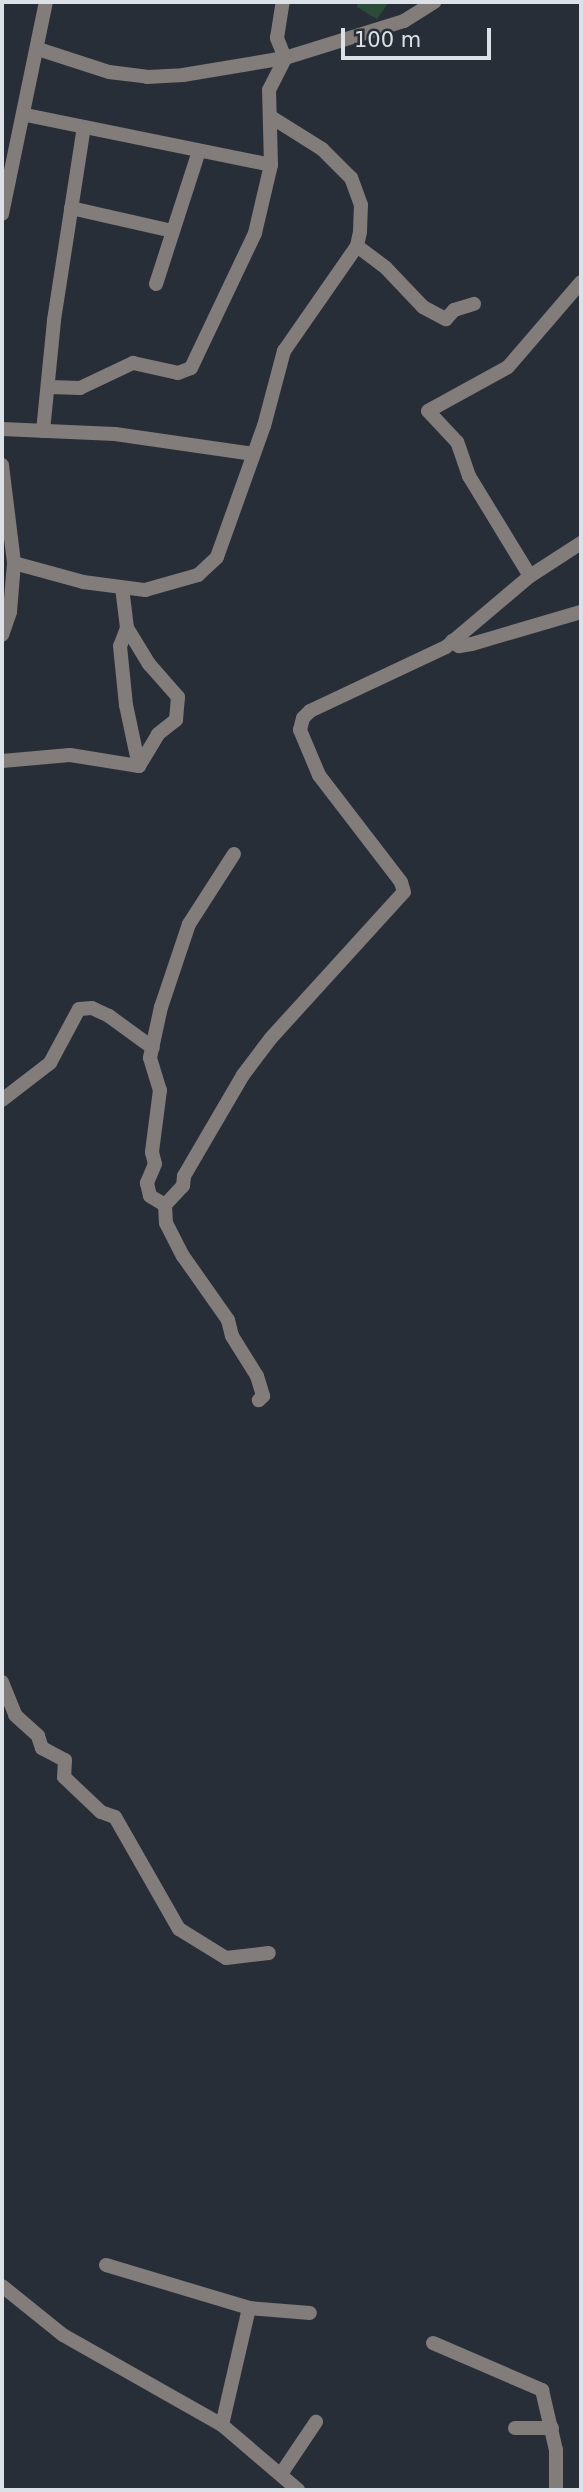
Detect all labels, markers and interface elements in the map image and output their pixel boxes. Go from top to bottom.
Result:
scale bar [345,14,496,58]
text: 100 m [354,28,421,52]

